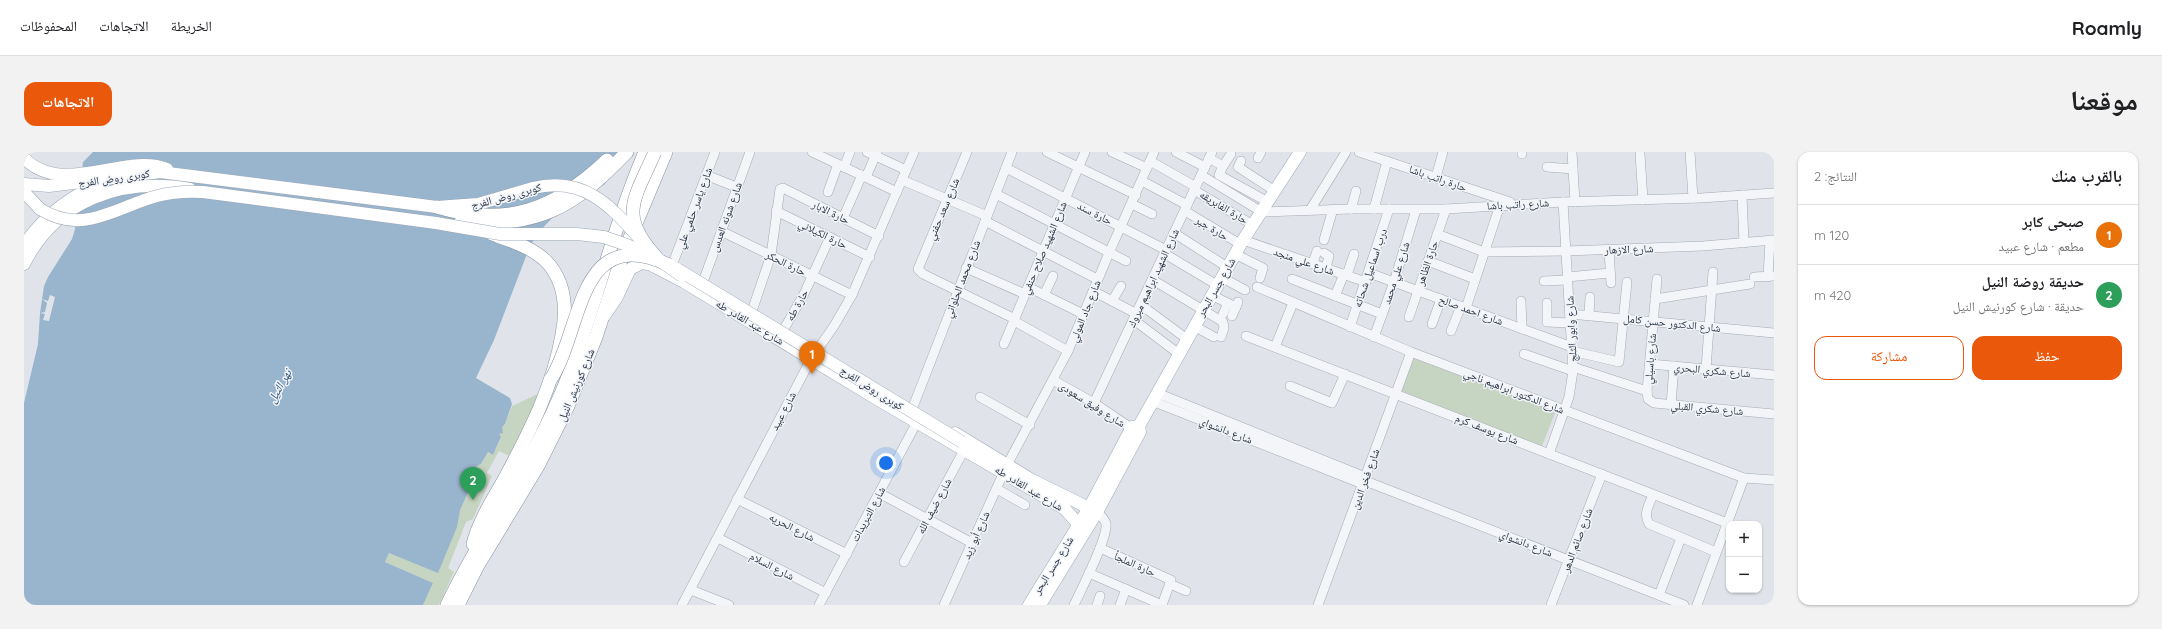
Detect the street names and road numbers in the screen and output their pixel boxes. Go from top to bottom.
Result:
street label: حارة راتب باشا [1407,162,1469,194]
street label: شارع ياسر حلمي علي [673,165,717,251]
street label: كوبرى روض الفرج [77,166,151,190]
street label: شارع سعد حفني [924,176,964,243]
street label: كوبرى روض الفرج [469,180,543,212]
street label: شارع شونه العدس [707,180,745,254]
street label: حارة الفابريقه [1197,187,1251,227]
street label: شارع راتب باشا [1486,195,1550,213]
street label: حارة الابار [809,197,852,227]
street label: حارة سند [1075,198,1115,228]
street label: شارع الشهيد صلاح حنفي [1018,199,1072,297]
street label: حارة جبر [1192,212,1231,243]
street label: حارة الكيلاني [795,216,850,253]
street label: شارع الشهيد ابراهيم مبروك [1124,226,1183,330]
street label: درب اسماعيل شحاته [1350,226,1390,309]
street label: شارع محمد الحلواني [941,238,985,321]
street label: حارة الظاهر [1413,239,1441,288]
street label: شارع علي محمد [1379,240,1414,307]
street label: شارع الازهار [1603,241,1654,257]
street label: شارع علي منجد [1271,244,1336,280]
street label: حارة الحكر [763,247,809,279]
street label: شارع جسر البحر [1193,255,1238,320]
street label: شارع جاد المولي [1066,278,1105,345]
street label: حارة طه [783,287,811,323]
street label: شارع احمد صالح [1437,292,1505,328]
street label: شارع عبد القادر طه [713,296,787,348]
street label: شارع وابور الثلج [1562,296,1580,362]
street label: شارع الدكتور حسن كامل [1623,311,1721,335]
street label: شارع باسيلي [1641,333,1661,385]
street label: شارع كورنيش النيل [554,347,598,423]
street label: شارع شكري البحري [1673,360,1751,382]
street label: كوبرى روض الفرج [838,363,907,413]
street label: شارع الدكتور ابراهيم ناجي [1461,365,1566,418]
street label: شارع وفيق سعودى [1056,378,1128,430]
street label: شارع عبيد [767,389,799,433]
street label: شارع شكري القبلي [1670,398,1744,420]
street label: شارع يوسف كرم [1453,411,1521,447]
street label: شارع دانشواي [1197,413,1255,448]
street label: شارع فخر الدين [1348,447,1382,511]
street label: شارع عبد القادر طه [992,462,1066,514]
street label: شارع ضيف الله [913,476,955,536]
street label: شارع التبريدات [848,484,888,544]
street label: شارع صائم الدهر [1558,506,1597,575]
street label: شارع أبو زيد [959,509,993,561]
street label: شارع الحريه [767,510,817,544]
street label: شارع دانشواي [1497,526,1555,561]
street label: شارع جسر البحر [1029,533,1076,597]
street label: حارة الملجأ [1112,548,1158,579]
street label: شارع السلام [747,549,797,583]

